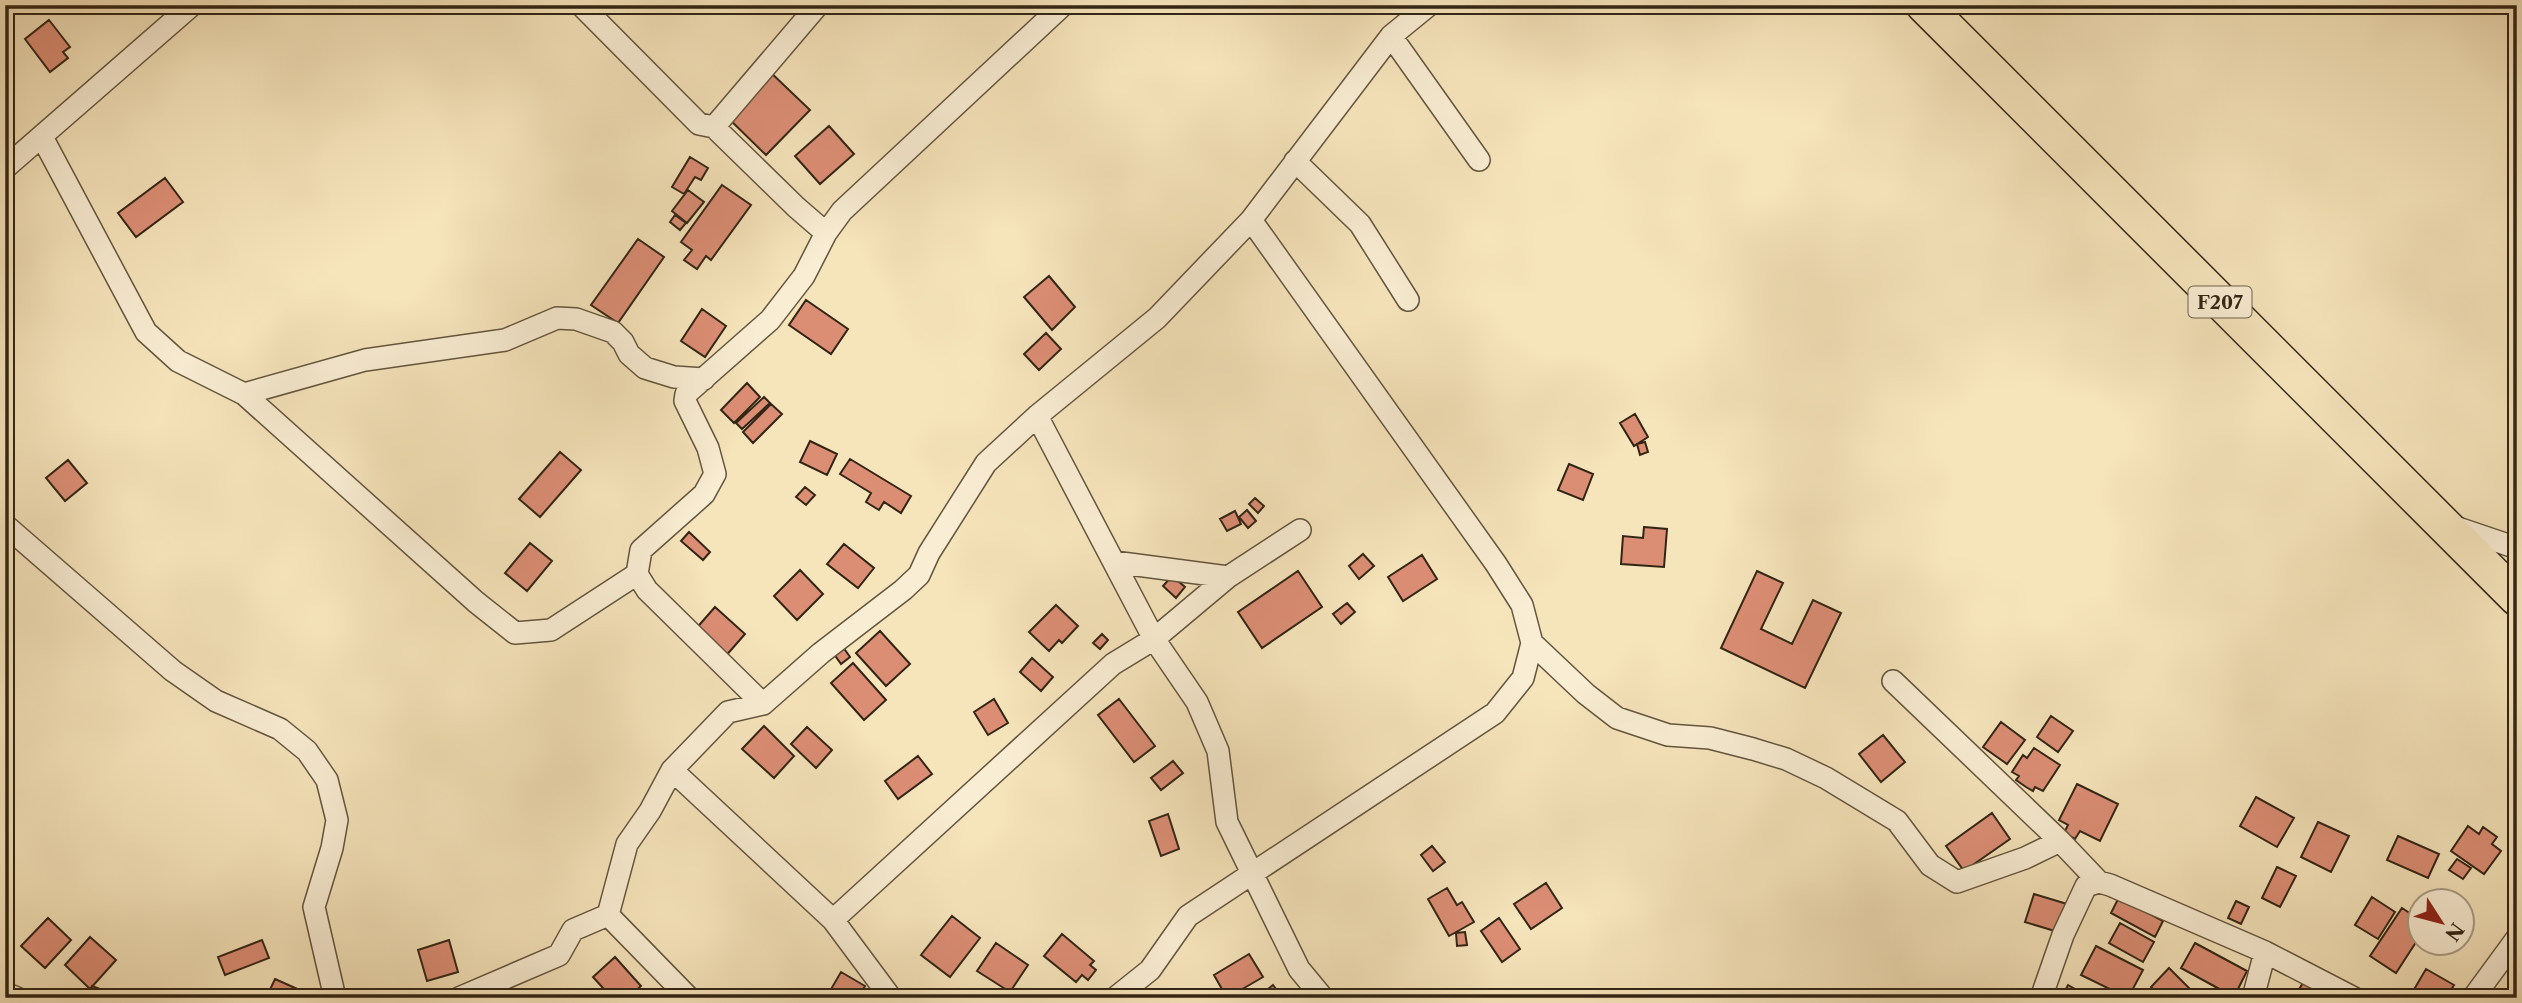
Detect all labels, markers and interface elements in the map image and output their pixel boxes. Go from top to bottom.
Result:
road number: F207 [2188,286,2252,318]
north arrow [2406,888,2476,958]
text: N [2440,918,2469,945]

